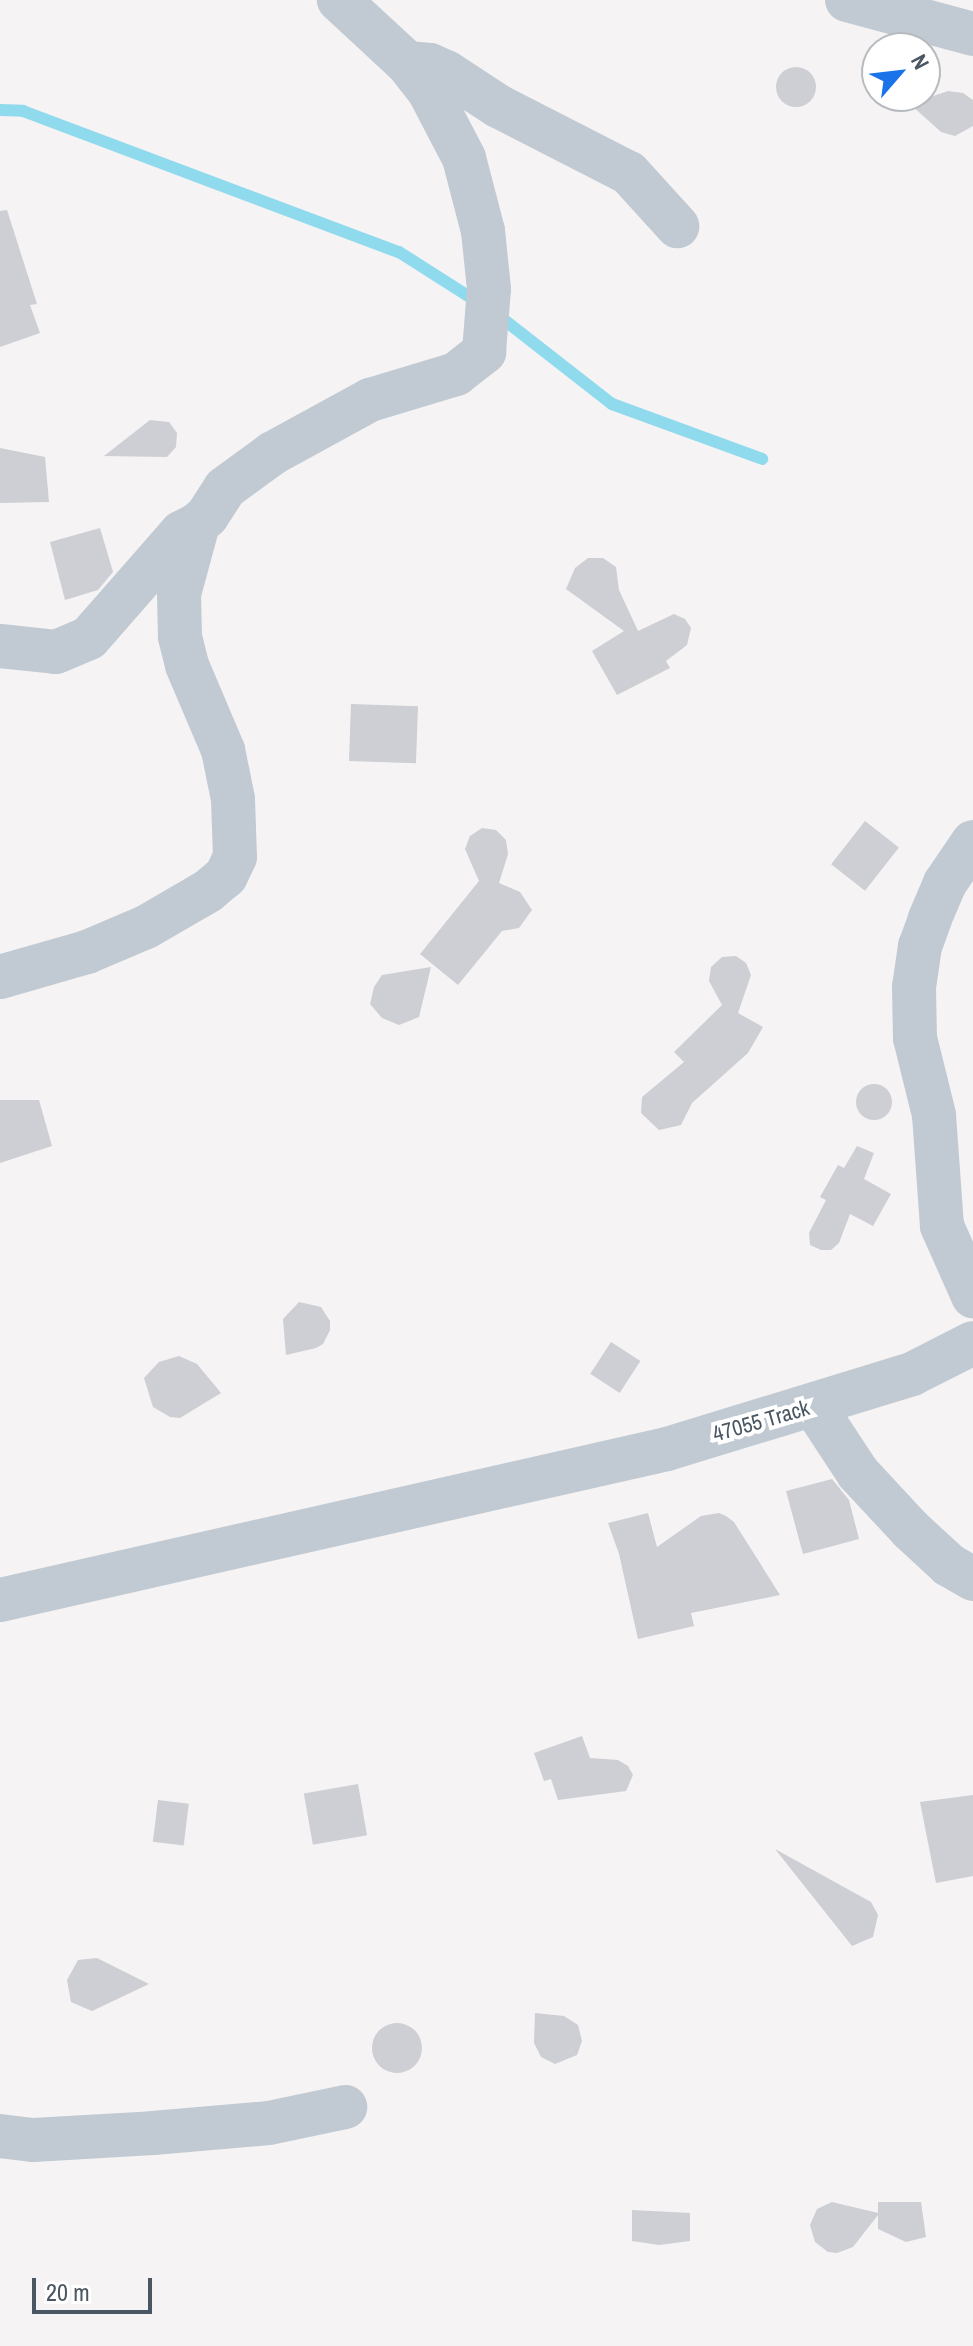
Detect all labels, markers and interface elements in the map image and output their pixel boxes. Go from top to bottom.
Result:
north arrow [861,32,941,112]
text: N [904,49,937,74]
street label: 47055 Track [709,1395,813,1447]
scale bar [36,2262,156,2312]
text: 20 m [46,2276,90,2308]

